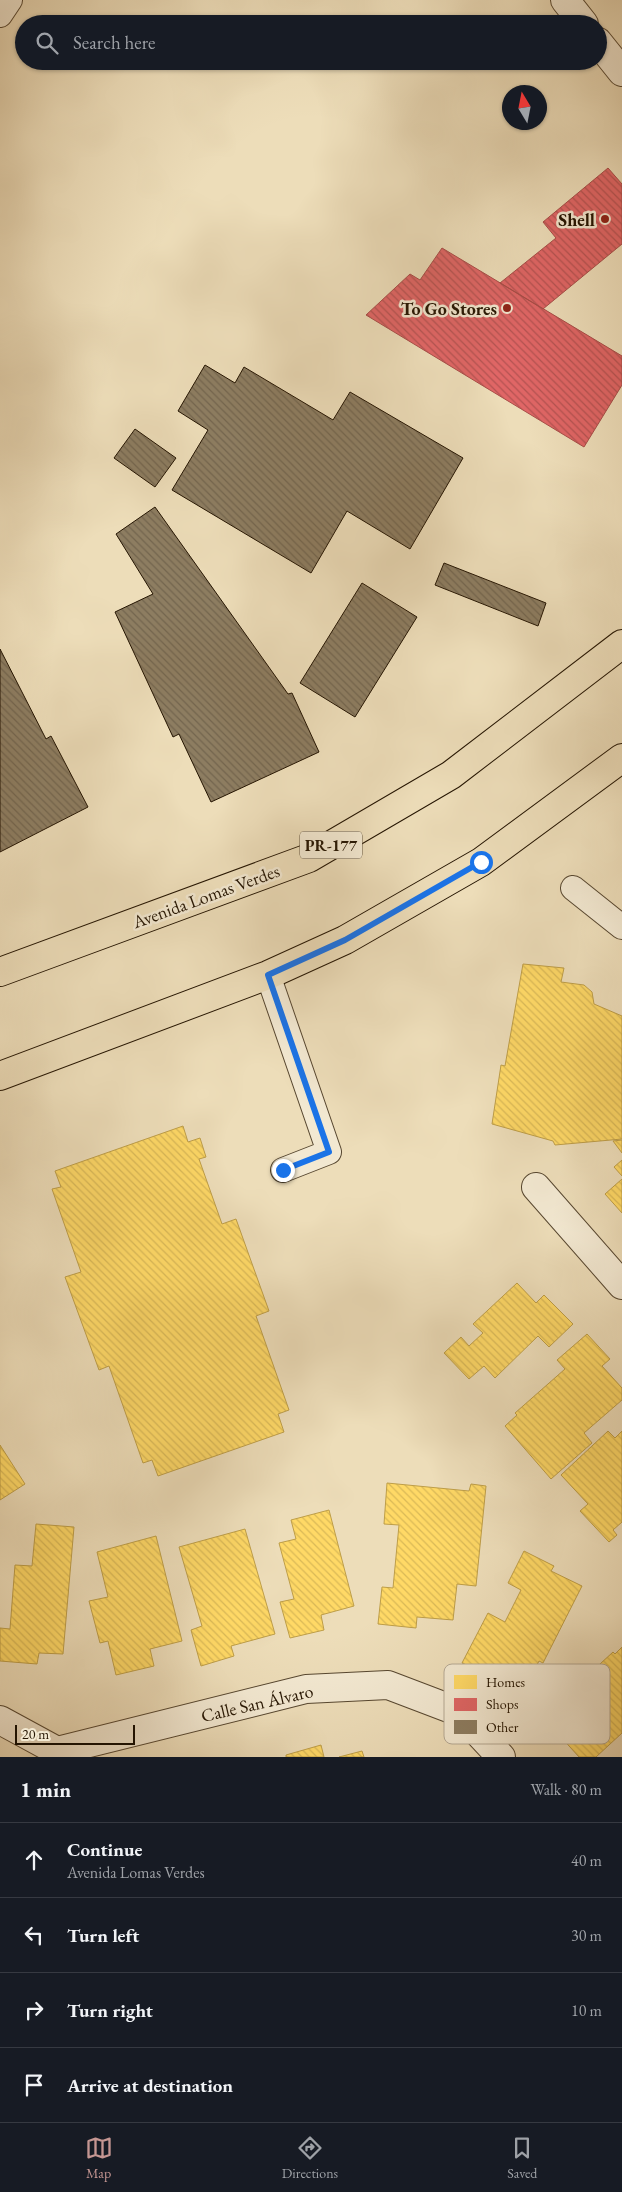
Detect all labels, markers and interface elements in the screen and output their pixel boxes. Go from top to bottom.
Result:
search box [15,15,607,70]
icon: search [33,29,61,57]
text: Search here [73,30,155,55]
north arrow [502,85,547,130]
place label: Shell [558,208,595,231]
marker: Shell [599,213,611,225]
place label: To Go Stores [401,297,497,320]
marker: To Go Stores [501,302,513,314]
road number: PR-177 [300,832,362,858]
route start [470,851,493,874]
street label: Avenida Lomas Verdes [128,859,283,934]
route end [272,1159,295,1182]
legend [444,1664,610,1744]
text: Homes [486,1673,526,1691]
street label: Calle San Álvaro [199,1679,315,1727]
text: Shops [486,1695,519,1713]
text: Other [486,1718,519,1736]
scale bar [15,1722,135,1745]
text: 20 m [22,1725,49,1743]
text: 1 min [20,1776,71,1803]
text: Walk · 80 m [531,1779,602,1800]
text: Continue [67,1837,142,1862]
icon: ahead [20,1846,48,1874]
text: 40 m [571,1850,602,1871]
text: Avenida Lomas Verdes [67,1862,205,1883]
icon: left [20,1921,48,1949]
text: Turn left [67,1923,139,1948]
text: 30 m [571,1925,602,1946]
icon: right [20,1996,48,2024]
text: Turn right [67,1998,153,2023]
text: 10 m [571,2000,602,2021]
icon: arrive [20,2071,48,2099]
text: Arrive at destination [67,2073,233,2098]
tab: Map [85,2134,113,2182]
tab: Directions [282,2134,338,2182]
tab: Saved [507,2134,537,2182]

